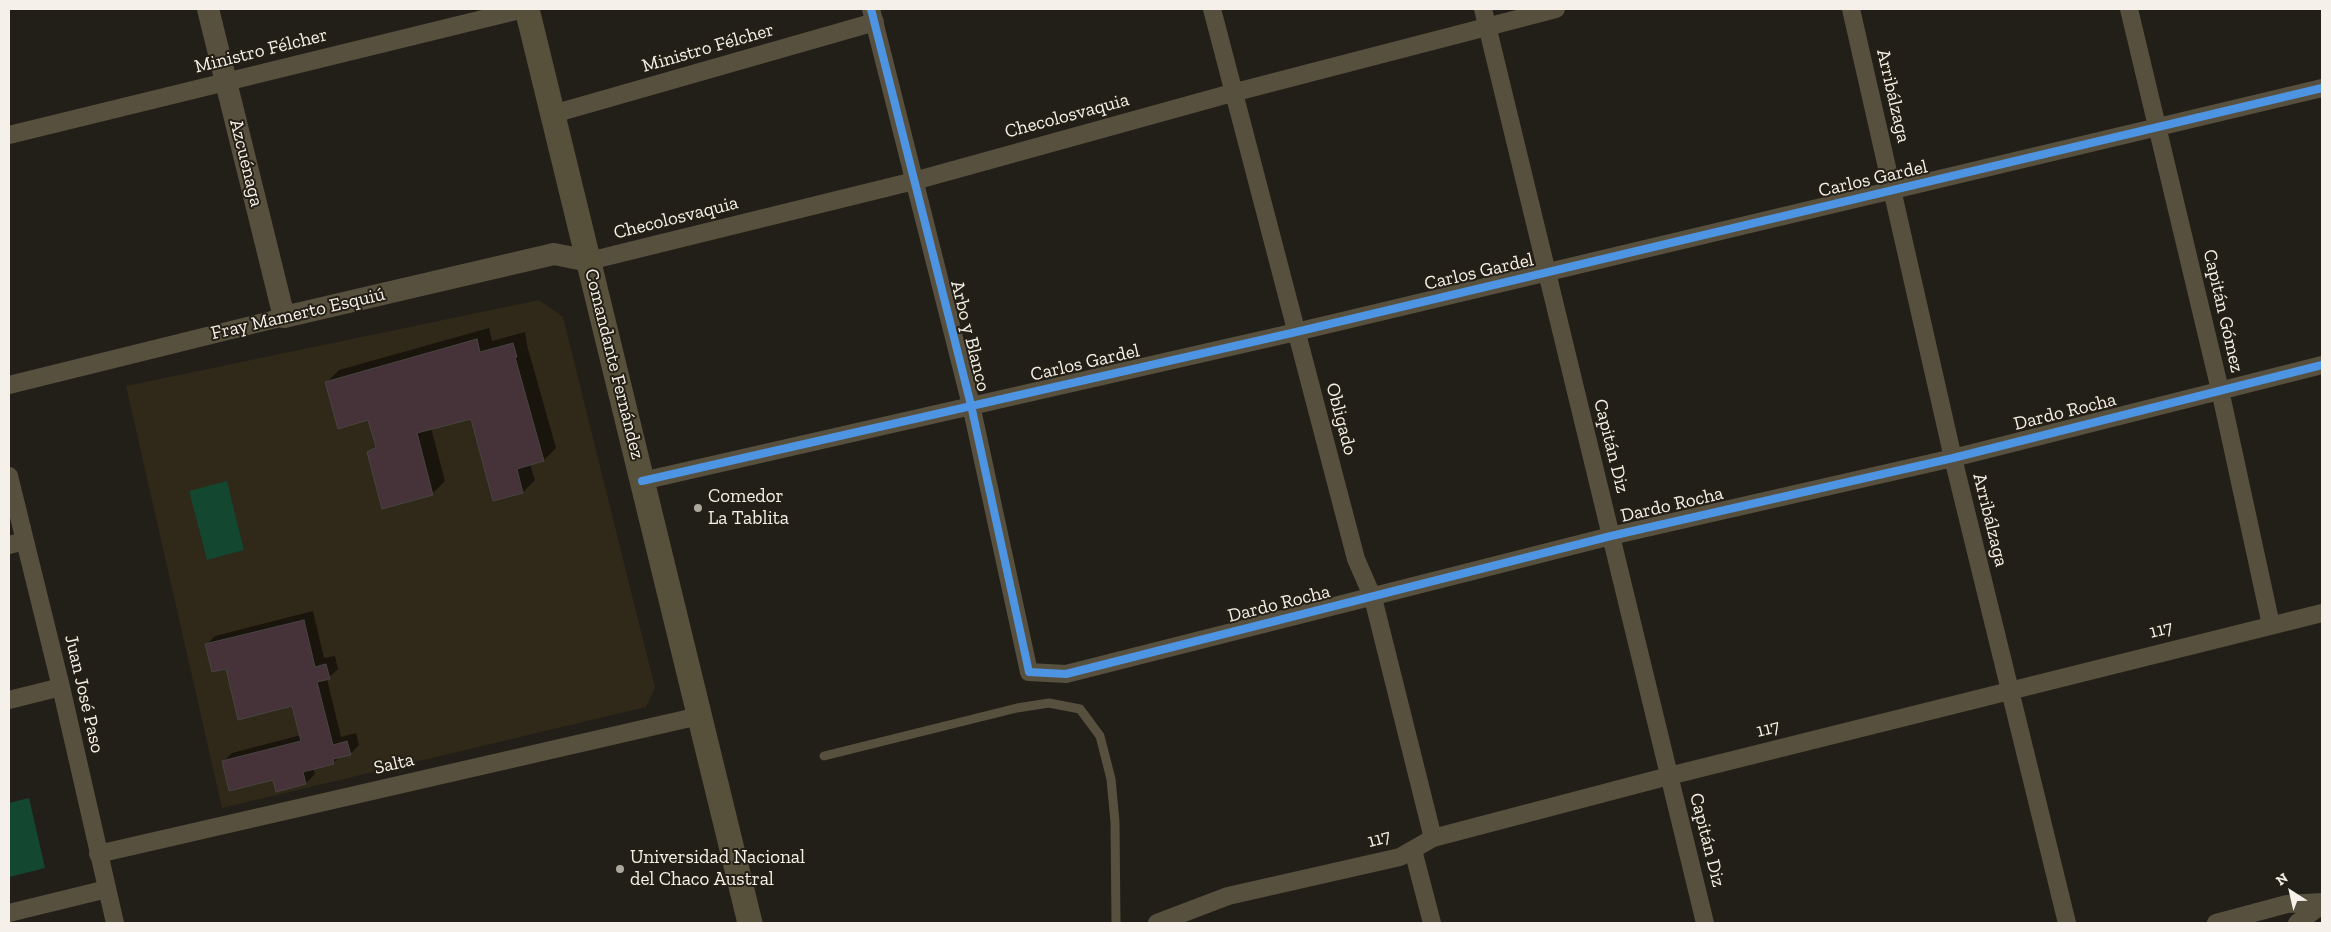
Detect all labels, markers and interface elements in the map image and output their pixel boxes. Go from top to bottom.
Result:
street label: Ministro Félcher [639,18,777,78]
street label: Ministro Félcher [192,23,330,79]
street label: Arribálzaga [1871,47,1915,145]
street label: Checolosvaquia [1002,88,1132,144]
street label: Azcuénaga [224,117,268,209]
street label: Carlos Gardel [1816,155,1930,203]
street label: Checolosvaquia [611,191,741,245]
street label: Capitán Gómez [2198,247,2248,375]
street label: Carlos Gardel [1422,248,1536,296]
street label: Comandante Fernández [579,266,649,462]
street label: Arbo y Blanco [945,278,995,394]
street label: Fray Mamerto Esquiú [209,283,387,345]
street label: Carlos Gardel [1028,339,1142,387]
street label: Obligado [1320,380,1362,458]
street label: Dardo Rocha [2011,388,2119,436]
street label: Capitán Diz [1588,397,1634,495]
street label: Arribálzaga [1967,471,2013,569]
street label: Dardo Rocha [1618,482,1726,528]
place label: Comedor La Tablita [708,486,789,530]
marker: Comedor La Tablita [692,502,704,514]
street label: Dardo Rocha [1225,580,1333,628]
street label: 117 [2147,616,2175,644]
street label: Juan José Paso [59,633,109,755]
street label: 117 [1754,715,1782,743]
street label: Salta [372,748,416,780]
street label: Capitán Diz [1684,791,1730,889]
street label: 117 [1365,825,1393,853]
place label: Universidad Nacional del Chaco Austral [630,847,805,891]
marker: Universidad Nacional del Chaco Austral [614,863,626,875]
north arrow [2266,867,2316,917]
text: N [2273,869,2291,889]

